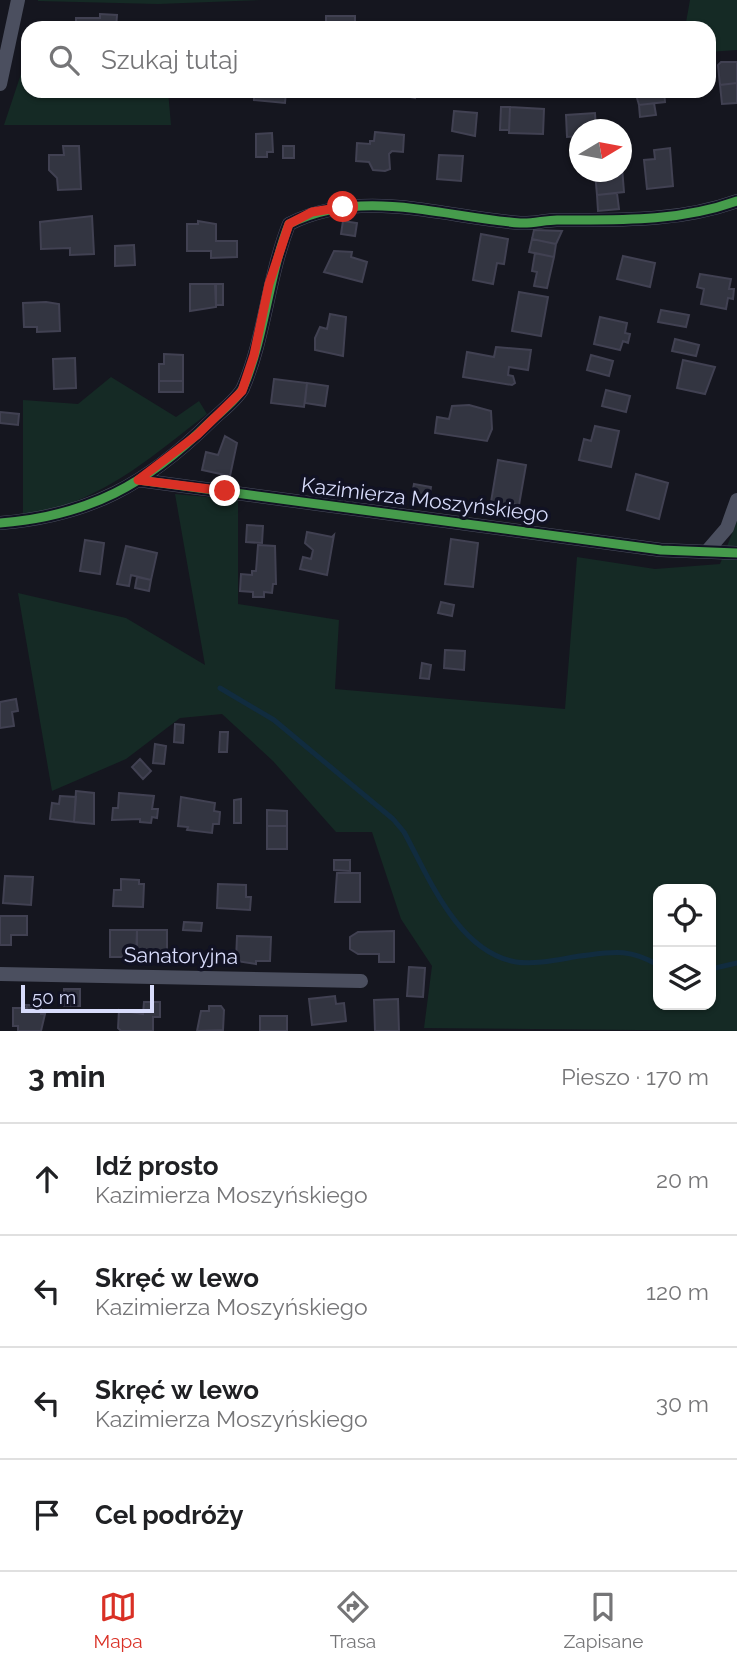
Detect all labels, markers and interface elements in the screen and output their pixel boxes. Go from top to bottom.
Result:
search box [21,21,716,98]
icon: search [45,41,83,79]
text: Szukaj tutaj [101,45,238,75]
north arrow [569,119,632,182]
route start [327,191,358,222]
street label: Kazimierza Moszyńskiego [300,472,550,527]
route end [209,475,240,506]
map controls [653,884,716,1010]
button: locate [653,884,716,947]
street label: Sanatoryjna [124,942,238,969]
button: layers [653,947,716,1010]
scale bar [21,982,154,1014]
text: 50 m [32,986,76,1008]
text: 3 min [28,1059,106,1094]
text: Pieszo · 170 m [561,1063,709,1090]
text: Idź prosto [95,1151,219,1181]
icon: ahead [28,1160,66,1198]
text: 20 m [656,1166,709,1193]
text: Kazimierza Moszyńskiego [95,1181,368,1208]
text: Skręć w lewo [95,1263,259,1293]
icon: left [28,1272,66,1310]
text: 120 m [646,1278,709,1305]
text: Kazimierza Moszyńskiego [95,1293,368,1320]
text: Skręć w lewo [95,1375,259,1405]
icon: left [28,1384,66,1422]
text: 30 m [656,1390,709,1417]
text: Kazimierza Moszyńskiego [95,1405,368,1432]
icon: arrive [28,1496,66,1534]
text: Cel podróży [95,1500,244,1530]
tab: Mapa [94,1588,143,1652]
tab: Trasa [330,1588,376,1652]
tab: Zapisane [563,1588,643,1652]

